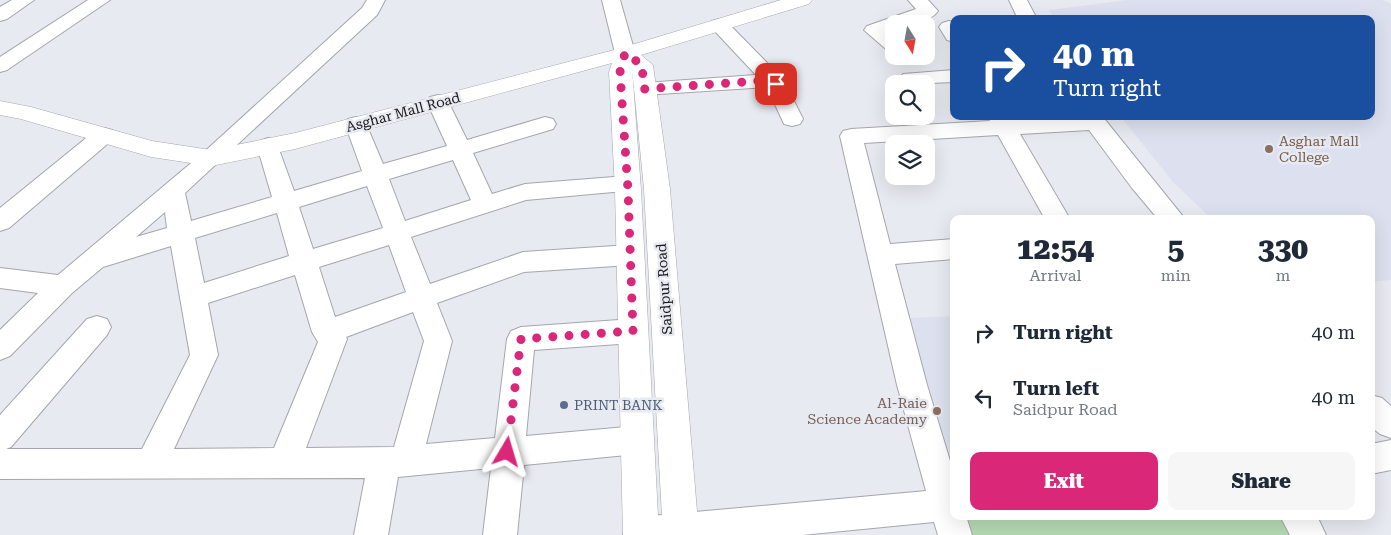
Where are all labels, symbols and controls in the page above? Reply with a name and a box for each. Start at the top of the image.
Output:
north arrow [885,15,935,65]
map controls [885,15,935,185]
text: 40 m [1053,34,1135,75]
icon: right [970,35,1035,100]
pin [755,63,797,105]
icon: arrive [762,70,790,98]
button: search [885,75,935,125]
text: Turn right [1053,76,1161,101]
street label: Asghar Mall Road [344,89,462,135]
place label: Asghar Mall College [1279,133,1360,165]
button: layers [885,135,935,185]
marker: Asghar Mall College [1263,143,1275,155]
text: 12:54 [1017,231,1094,266]
text: 5 [1167,231,1184,266]
text: 330 [1258,231,1308,266]
street label: Saidpur Road [653,243,675,335]
text: Arrival [1029,266,1081,285]
text: min [1161,266,1191,285]
text: m [1276,266,1290,285]
icon: right [970,319,998,347]
text: Turn right [1013,321,1113,344]
text: 40 m [1312,321,1355,344]
text: Turn left [1013,377,1099,400]
icon: left [970,384,998,412]
text: 40 m [1312,386,1355,409]
place label: Al-Raie Science Academy [807,395,928,427]
place label: PRINT BANK [574,397,662,413]
marker: PRINT BANK [558,399,570,411]
text: Saidpur Road [1013,400,1117,419]
marker: Al-Raie Science Academy [931,405,943,417]
position arrow [480,425,532,477]
button: Exit [970,452,1158,510]
button: Share [1168,452,1355,510]

